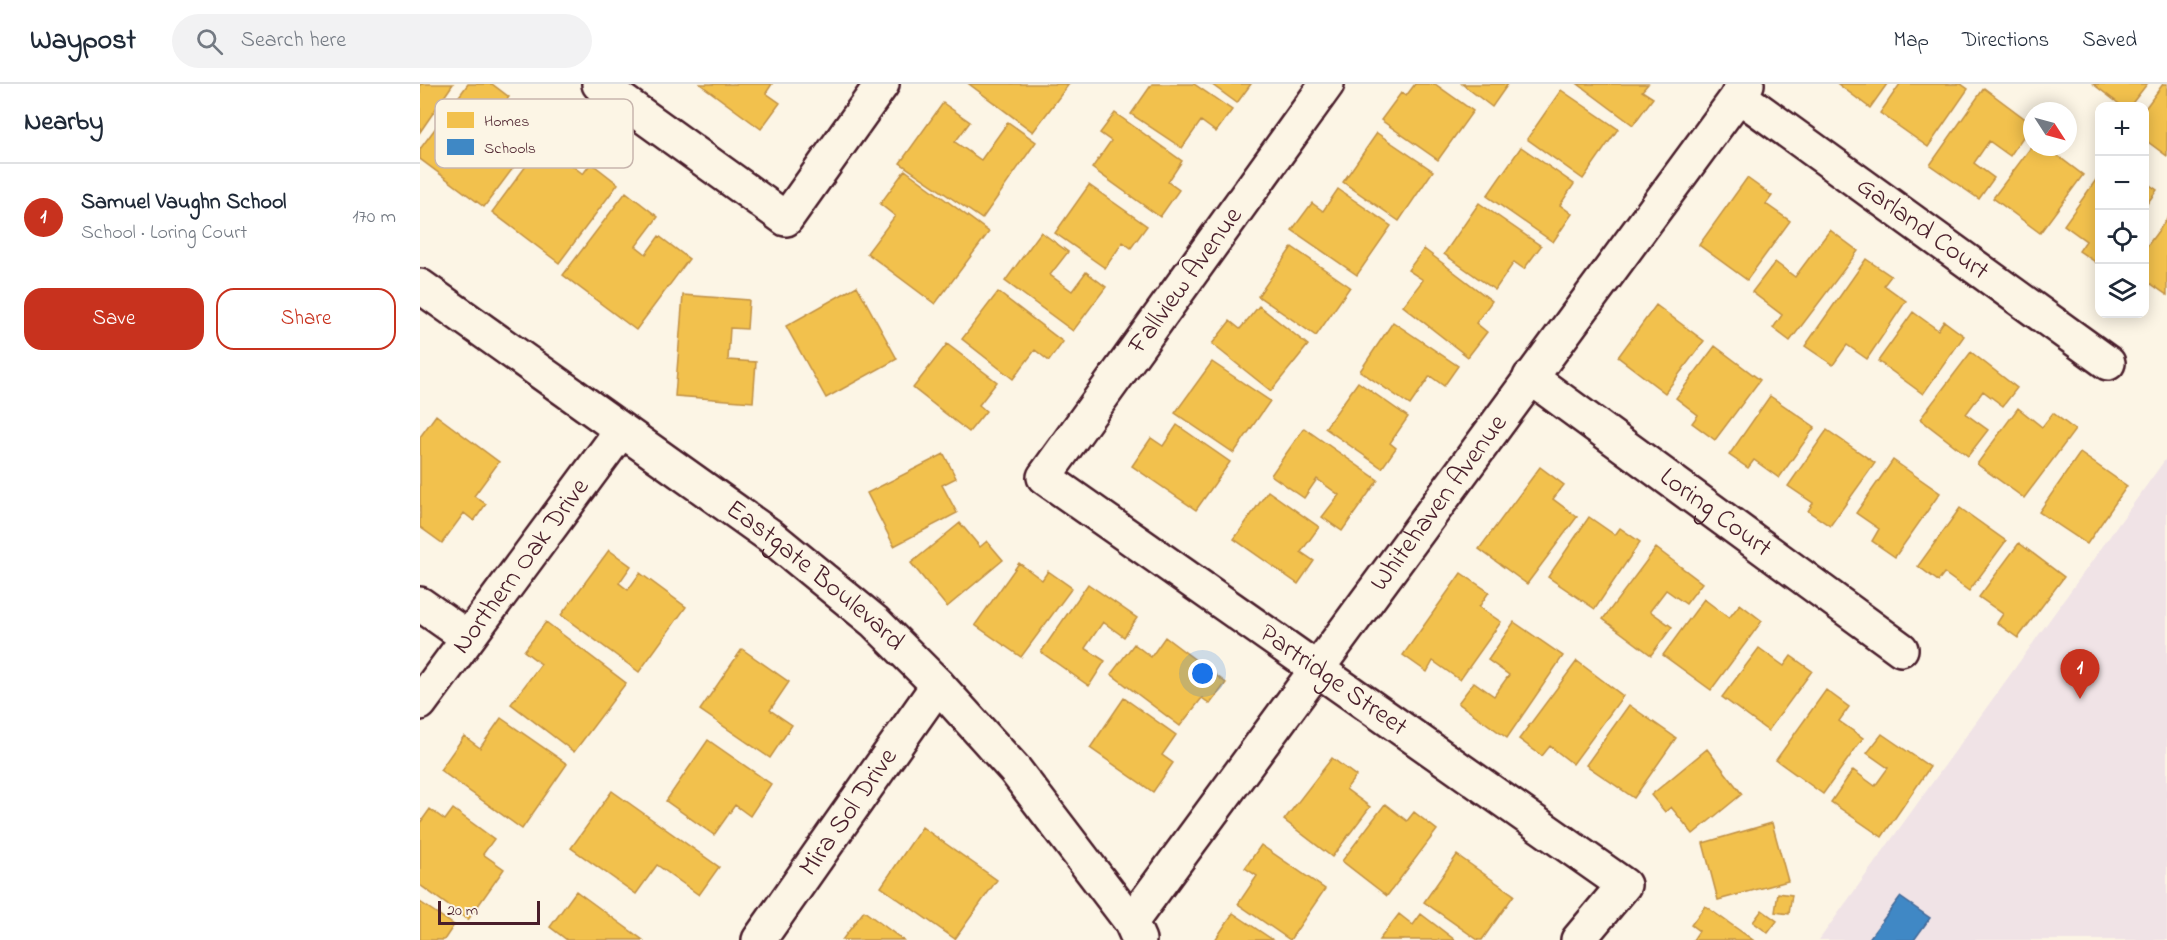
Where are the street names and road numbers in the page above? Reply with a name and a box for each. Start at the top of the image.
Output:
street label: Garland Court [1848,167,1997,290]
street label: Fallview Avenue [1119,199,1253,364]
street label: Whitehaven Avenue [1361,406,1518,600]
street label: Loring Court [1651,458,1780,568]
street label: Northern Oak Drive [443,469,600,662]
street label: Eastgate Boulevard [717,490,913,660]
street label: Partridge Street [1251,615,1416,746]
street label: Mira Sol Drive [790,739,908,885]

